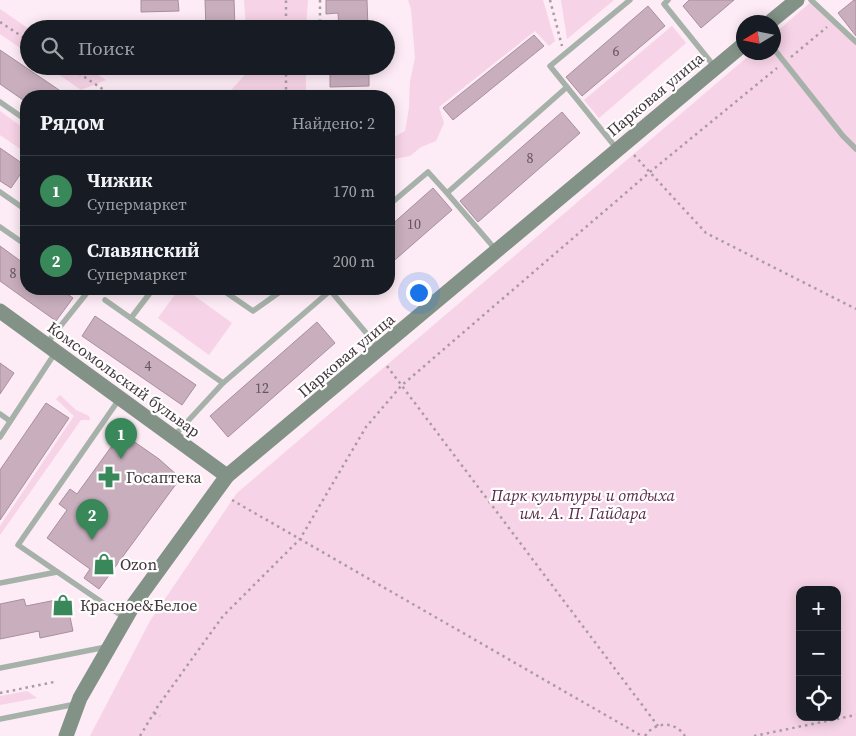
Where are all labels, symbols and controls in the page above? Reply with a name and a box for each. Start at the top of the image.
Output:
north arrow [736,15,781,60]
search box [20,20,395,75]
icon: search [38,34,66,62]
text: Поиск [78,35,135,61]
house number: 6 [613,41,620,61]
street label: Парковая улица [602,46,709,141]
text: Рядом [40,108,105,137]
text: Найдено: 2 [292,112,375,134]
house number: 8 [527,148,534,168]
text: Чижик [87,167,152,193]
text: 1 [52,180,60,202]
text: 170 m [333,180,375,202]
text: Супермаркет [87,193,187,215]
house number: 10 [407,214,421,234]
text: Славянский [87,237,200,263]
text: 2 [52,250,60,272]
text: 200 m [333,250,375,272]
house number: 8 [10,263,17,283]
text: Супермаркет [87,263,187,285]
your location [406,280,432,306]
street label: Парковая улица [293,307,400,402]
street label: Комсомольский бульвар [43,316,205,442]
house number: 4 [145,356,152,376]
house number: 12 [255,378,269,398]
pin: 1 [105,418,137,459]
pharmacy icon: Госаптека [96,464,122,490]
place label: Госаптека [126,466,203,488]
park label: Парк культуры и отдыха им. А. П. Гайдара [490,484,676,524]
pin: 2 [76,499,108,540]
shop icon: Ozon [91,551,117,577]
place label: Ozon [120,553,157,575]
map controls [796,586,841,721]
button: + [796,586,841,631]
shop icon: Красное&Белое [50,592,76,618]
place label: Красное&Белое [80,594,197,616]
button: − [796,631,841,676]
button: locate [796,676,841,721]

